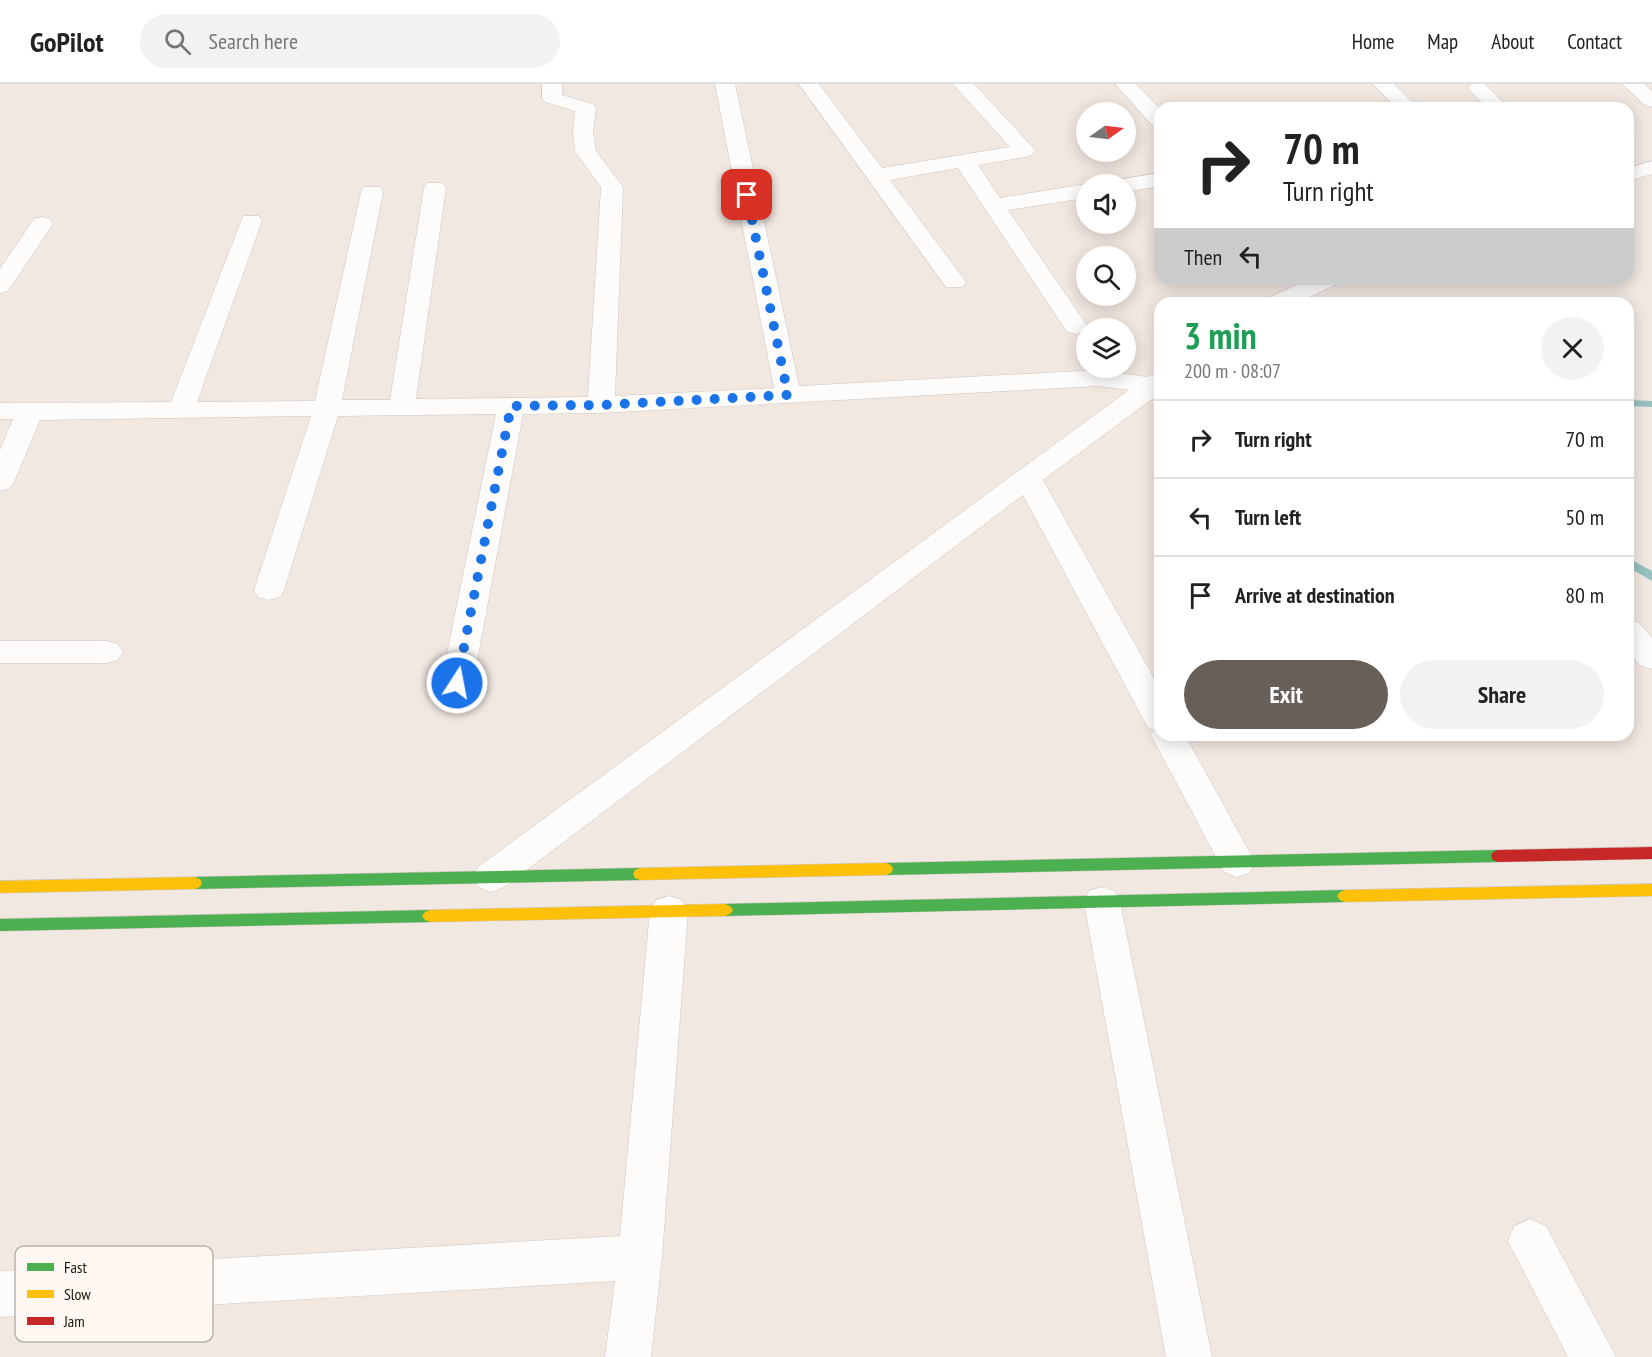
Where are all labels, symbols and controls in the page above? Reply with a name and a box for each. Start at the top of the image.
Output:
search box [140,14,560,68]
text: GoPilot [30,23,104,60]
icon: search [161,25,194,58]
text: Search here [209,27,298,55]
text: Home [1352,28,1394,55]
text: Map [1427,28,1458,55]
text: About [1491,28,1534,55]
text: Contact [1567,28,1622,55]
north arrow [1076,102,1136,162]
map controls [1076,102,1136,378]
text: 70 m [1283,121,1360,176]
icon: right [1184,126,1262,204]
pin [721,169,772,220]
button: sound [1076,174,1136,234]
text: Turn right [1283,174,1374,208]
icon: arrive [730,178,763,211]
icon: left [1234,240,1267,273]
text: Then [1184,243,1222,271]
button: search [1076,246,1136,306]
text: 3 min [1184,312,1257,359]
button: close [1541,317,1604,380]
button: layers [1076,318,1136,378]
text: 200 m · 08:07 [1184,358,1281,384]
icon: right [1184,423,1217,456]
text: Turn right [1235,425,1312,453]
text: 70 m [1565,425,1604,453]
icon: left [1184,501,1217,534]
text: Turn left [1235,503,1301,531]
text: 50 m [1565,503,1604,531]
icon: arrive [1184,579,1217,612]
text: Arrive at destination [1235,581,1395,609]
text: 80 m [1565,581,1604,609]
position arrow [425,651,489,715]
button: Exit [1184,660,1388,729]
button: Share [1400,660,1604,729]
legend [15,1246,213,1342]
text: Fast [64,1257,87,1277]
text: Slow [64,1284,91,1304]
text: Jam [63,1311,85,1331]

